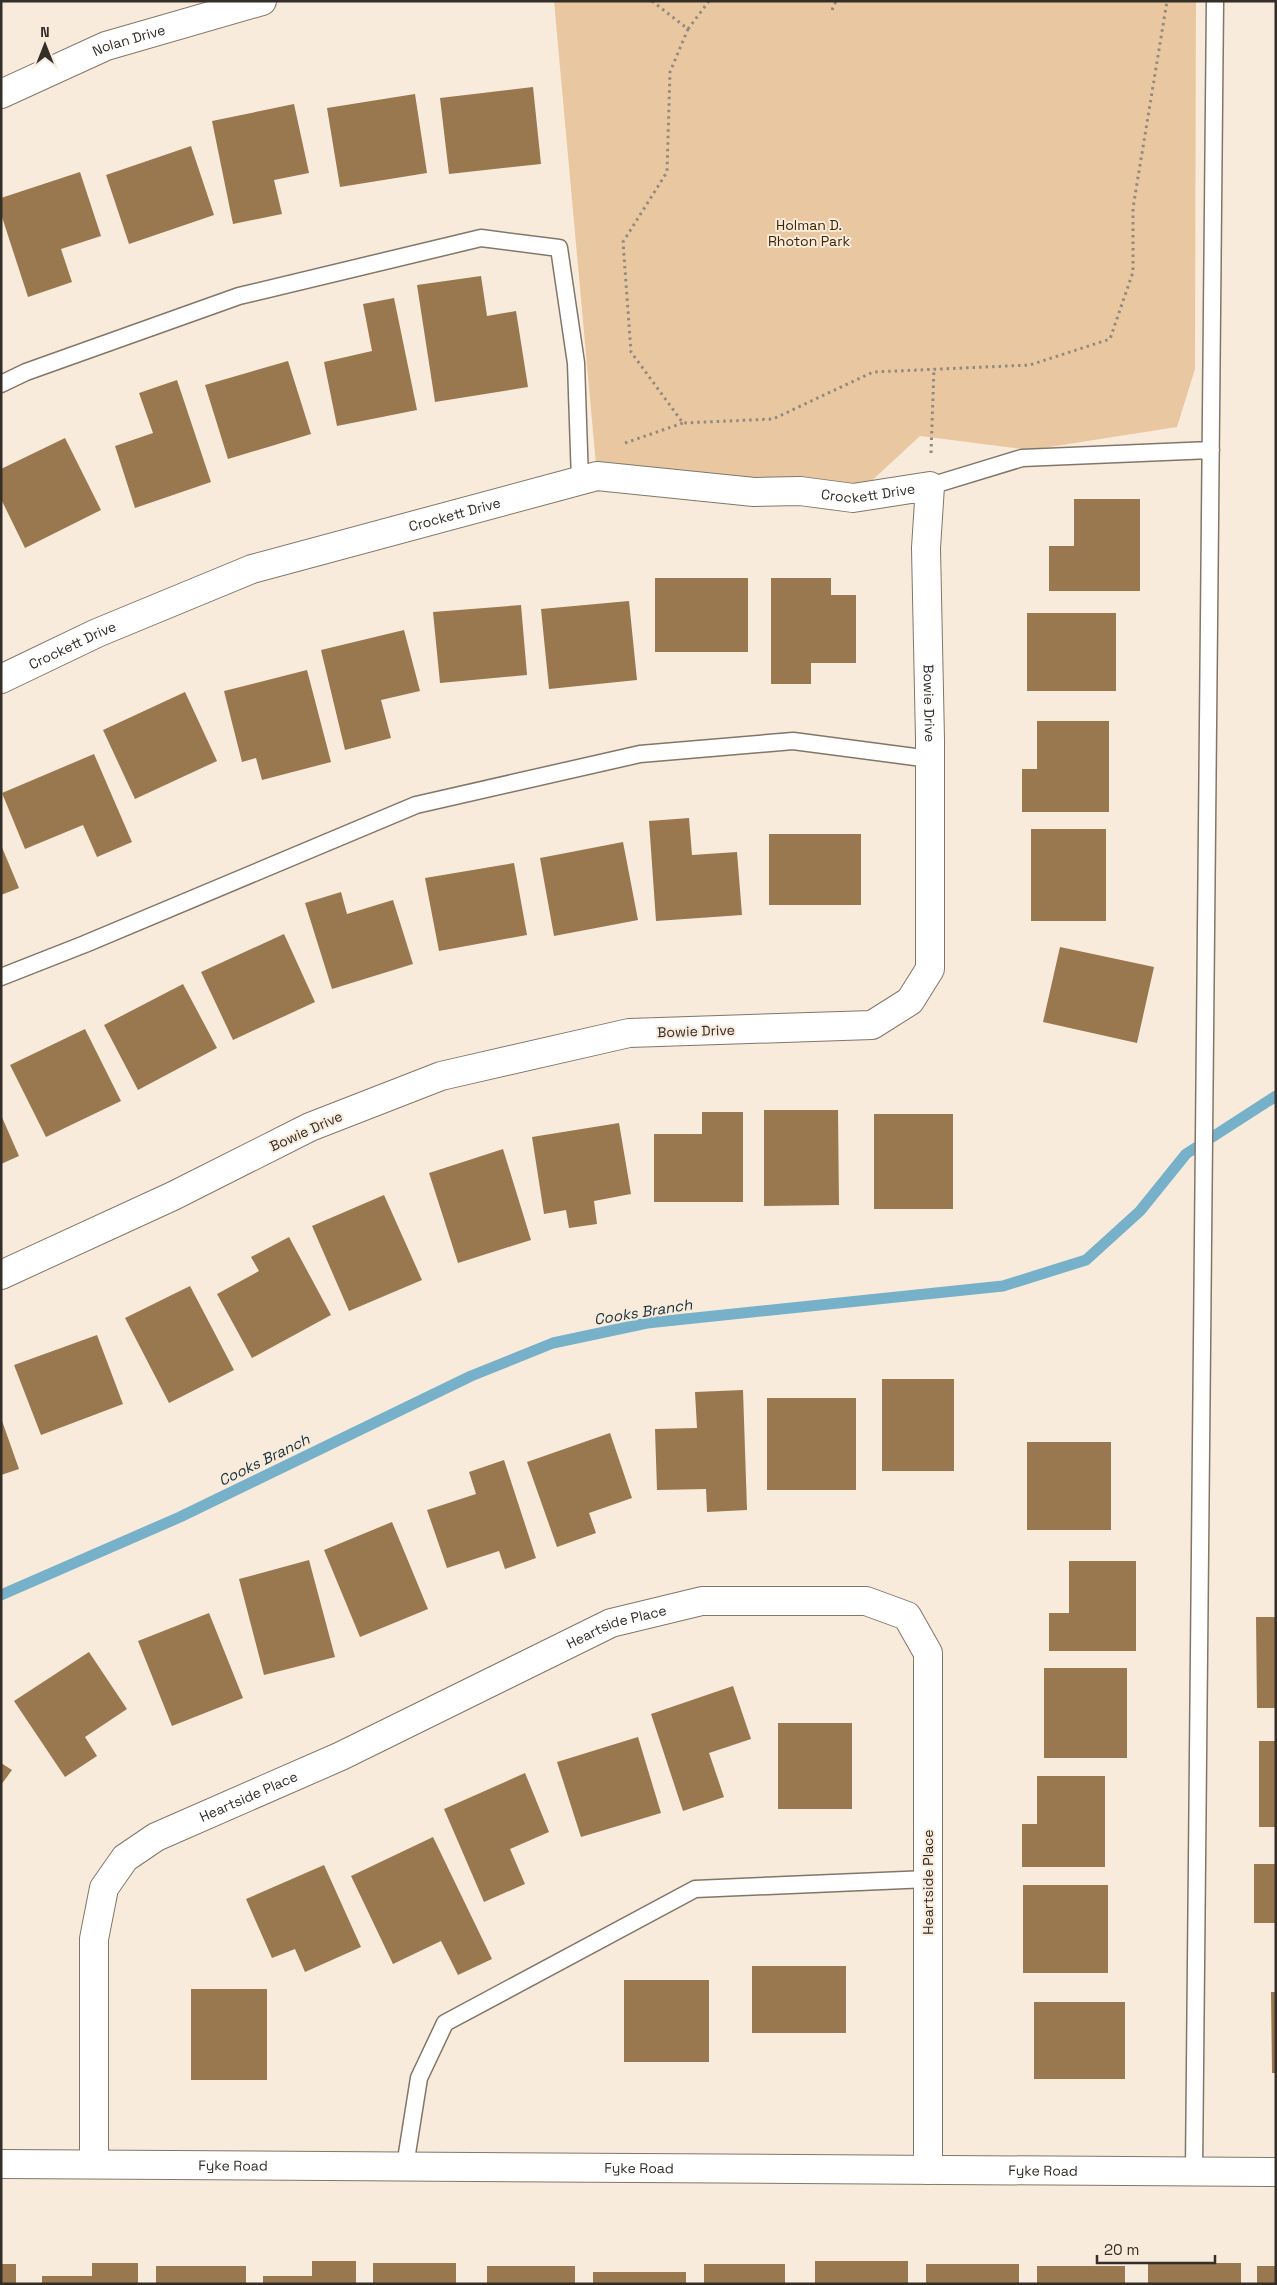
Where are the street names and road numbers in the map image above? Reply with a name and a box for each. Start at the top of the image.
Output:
street label: Nolan Drive [89,20,167,60]
street label: Crockett Drive [820,479,916,507]
street label: Crockett Drive [407,493,503,535]
street label: Crockett Drive [26,617,119,673]
street label: Bowie Drive [919,664,939,742]
street label: Bowie Drive [657,1021,735,1041]
street label: Bowie Drive [267,1107,345,1155]
street label: Heartside Place [563,1601,668,1653]
street label: Heartside Place [197,1767,300,1826]
street label: Heartside Place [919,1829,937,1935]
street label: Fyke Road [198,2156,268,2175]
street label: Fyke Road [604,2159,674,2177]
street label: Fyke Road [1008,2161,1078,2180]

